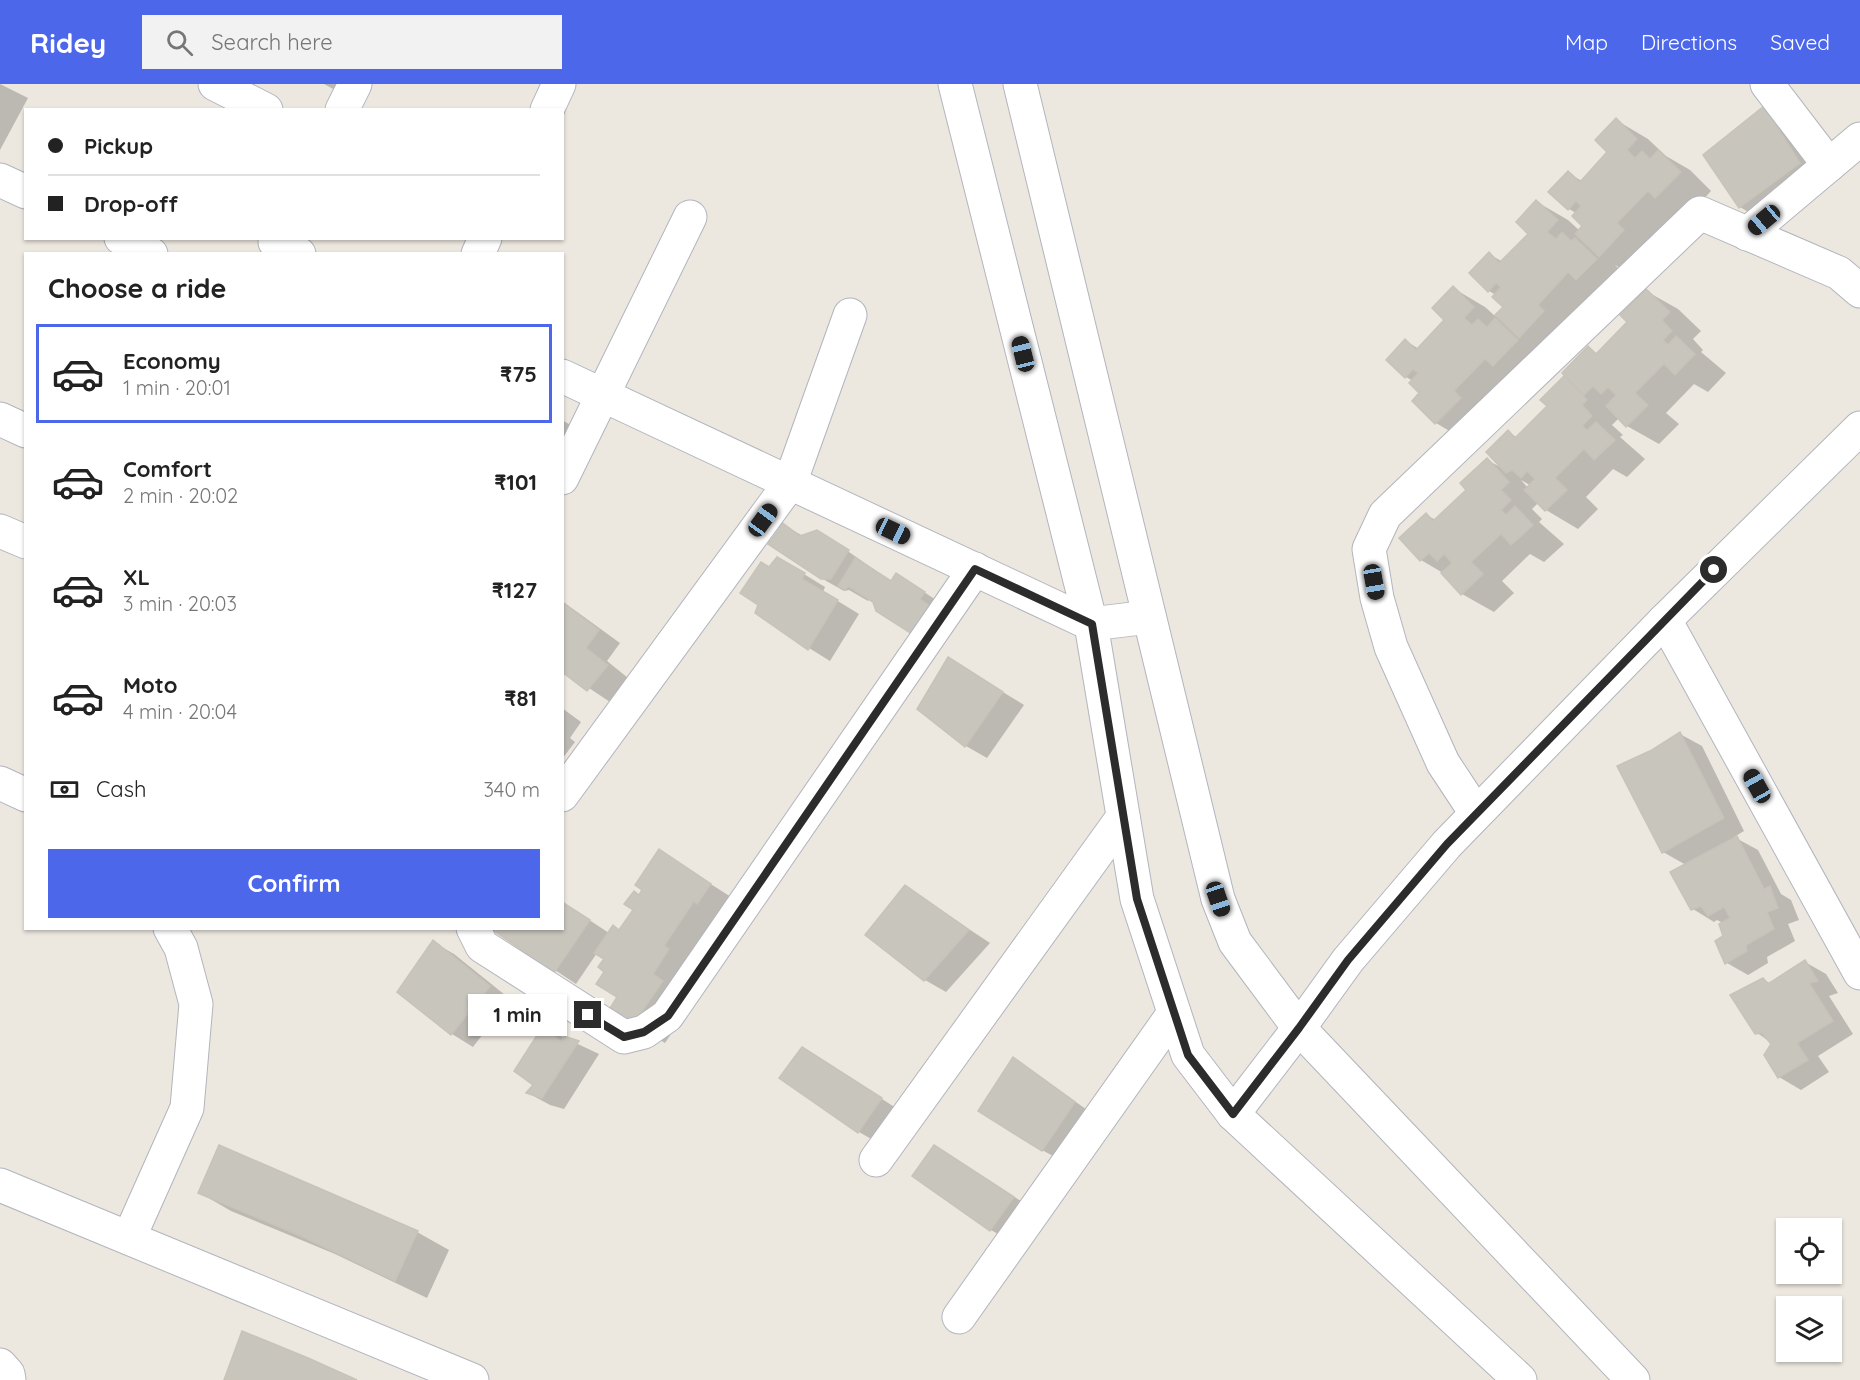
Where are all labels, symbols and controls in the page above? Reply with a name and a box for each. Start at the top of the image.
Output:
search box [142,15,562,69]
text: Ridey [30,25,106,60]
icon: search [163,26,196,59]
text: Search here [211,28,333,56]
text: Map [1565,29,1608,55]
text: Directions [1641,29,1737,55]
text: Saved [1770,29,1830,55]
text: Pickup [84,132,153,160]
text: Drop-off [84,190,178,218]
car [1744,202,1784,238]
text: Choose a ride [48,271,226,305]
car [1010,334,1036,374]
icon: car [51,347,105,401]
text: Economy [123,347,221,375]
text: ₹75 [500,360,537,388]
text: 1 min · 20:01 [123,375,231,400]
icon: car [51,455,105,509]
text: Comfort [123,455,212,483]
text: ₹101 [494,468,537,496]
text: 2 min · 20:02 [123,483,238,508]
car [745,500,781,540]
car [873,515,913,547]
route start [1700,556,1727,583]
icon: car [51,563,105,617]
text: XL [123,563,150,591]
car [1362,563,1386,601]
text: ₹127 [492,576,537,604]
text: 3 min · 20:03 [123,591,237,616]
icon: car [51,671,105,725]
text: Moto [123,671,177,699]
text: ₹81 [504,684,537,712]
text: 4 min · 20:04 [123,699,237,724]
car [1740,766,1774,806]
icon: cash [48,773,81,806]
text: Cash [96,775,147,803]
text: 340 m [483,777,540,802]
button: Confirm [48,849,540,918]
car [1204,879,1232,919]
callout: 1 min [468,994,567,1036]
route end [574,1001,601,1028]
text: 1 min [493,1002,542,1027]
map controls [1776,1218,1842,1362]
button: locate [1776,1218,1842,1284]
button: layers [1776,1296,1842,1362]

